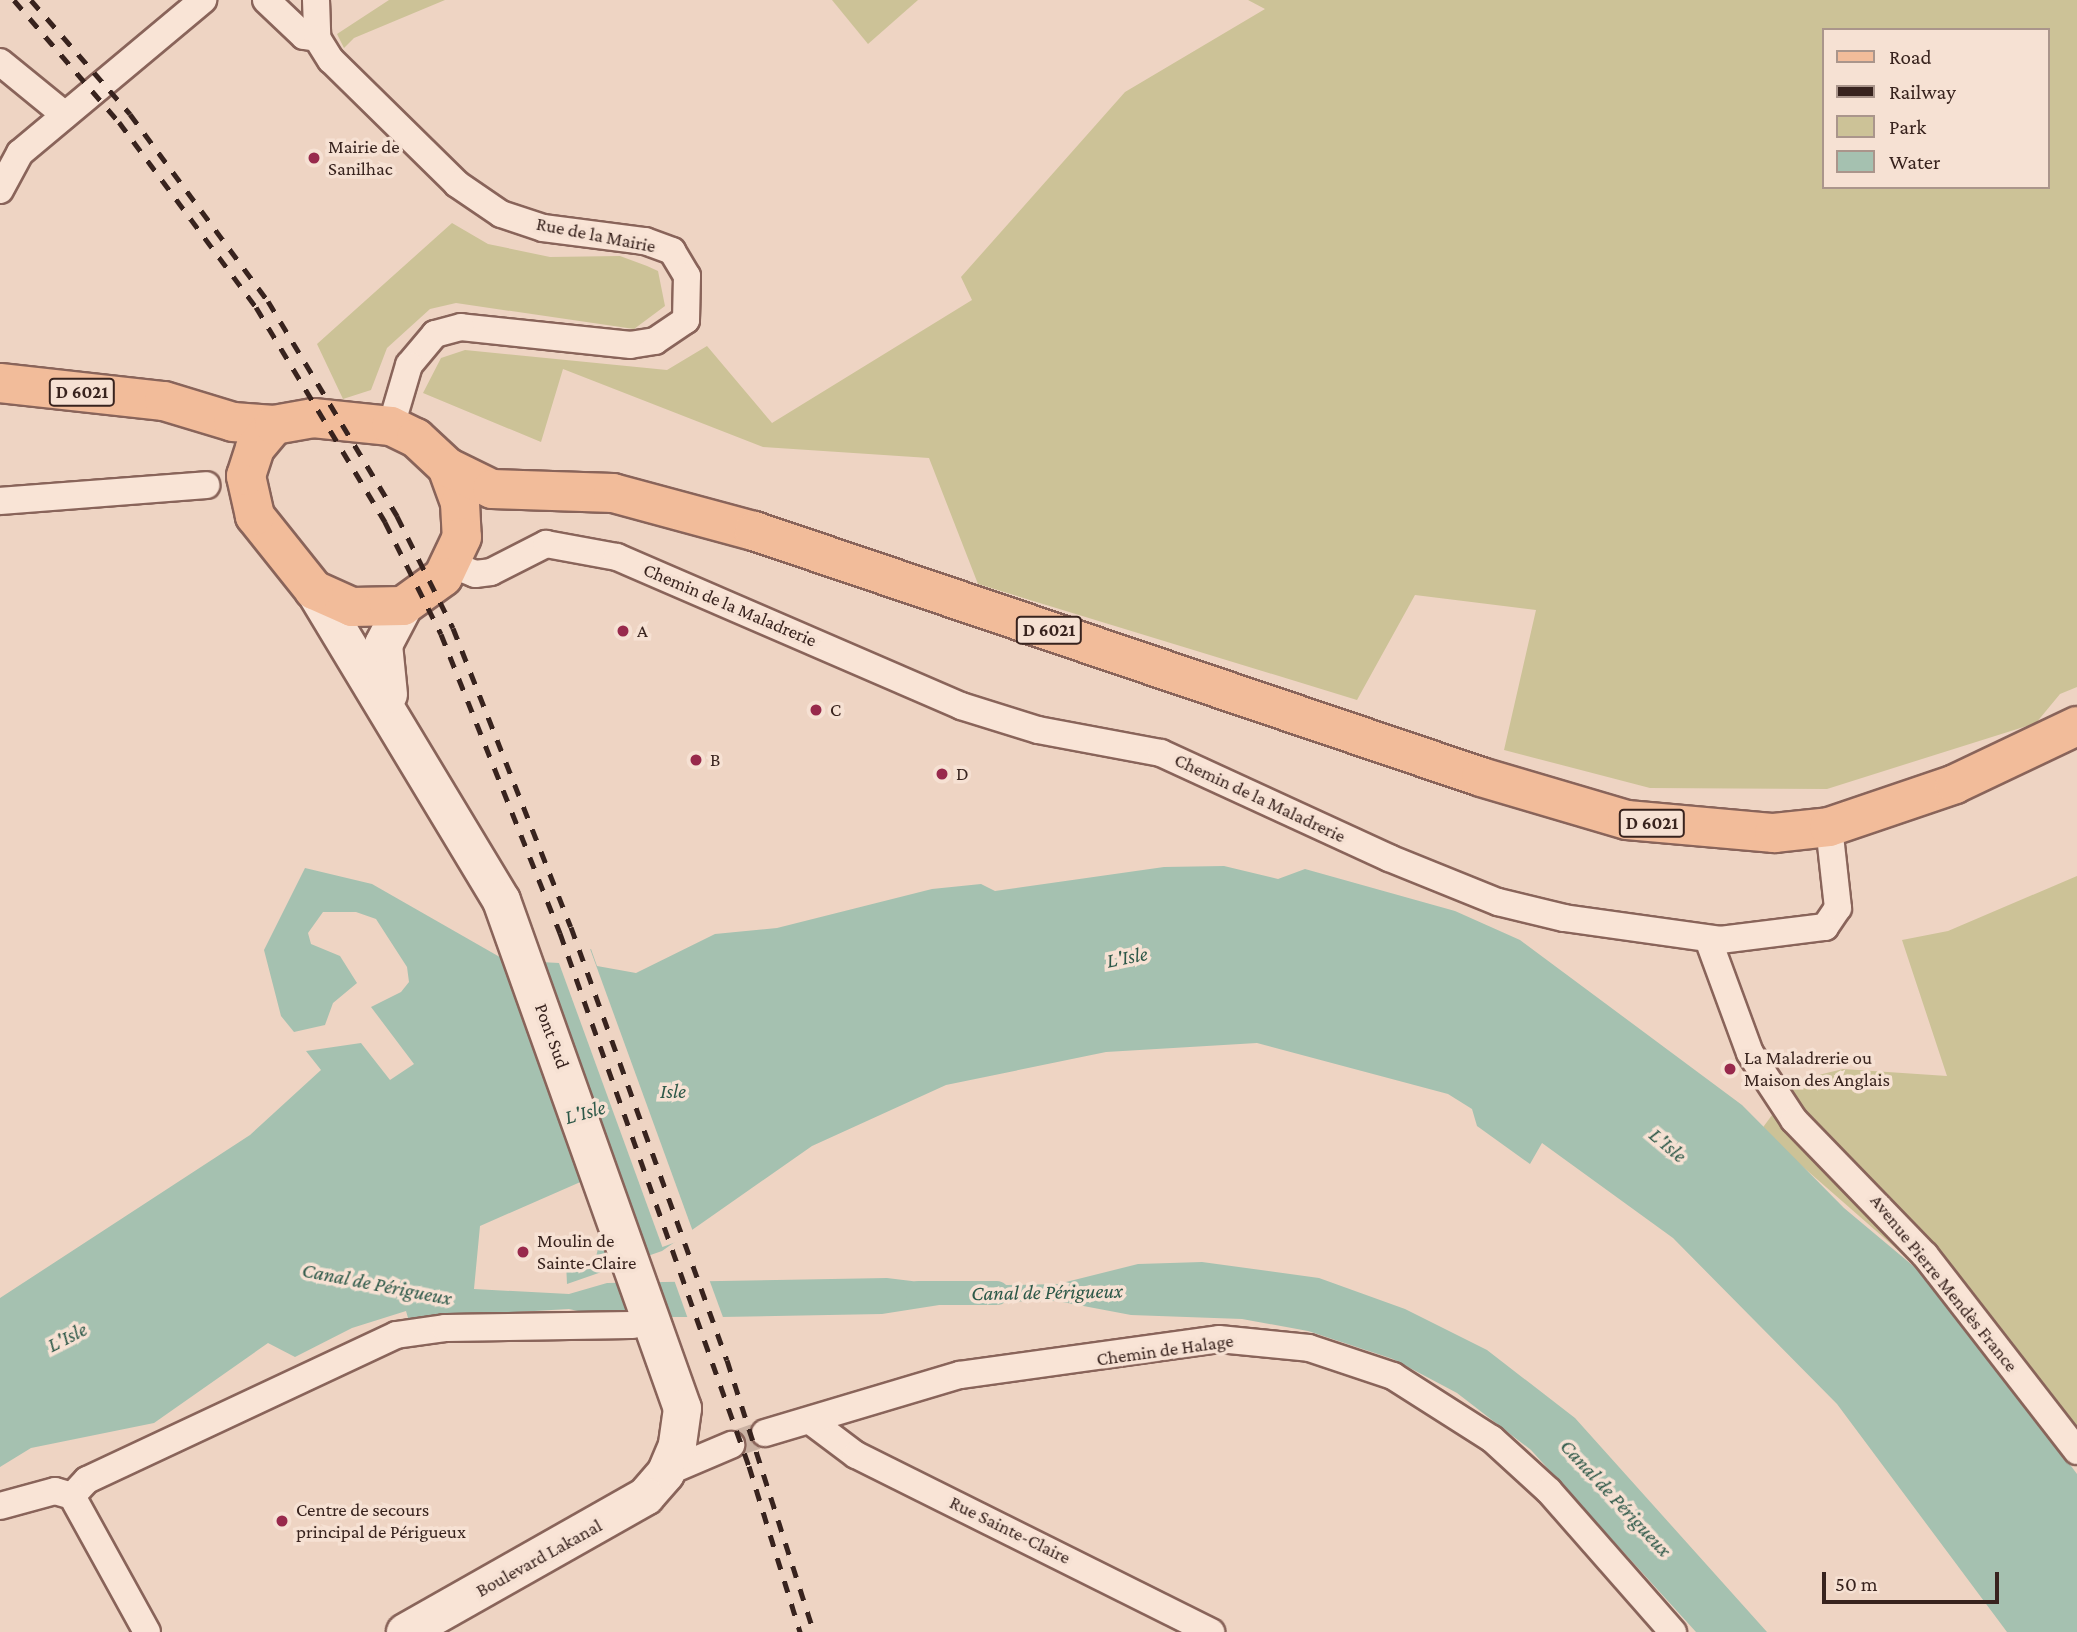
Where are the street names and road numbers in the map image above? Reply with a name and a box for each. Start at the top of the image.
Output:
street label: Rue de la Mairie [534,212,658,258]
road number: D 6021 [49,378,115,406]
street label: Chemin de la Maladrerie [640,558,820,652]
road number: D 6021 [1016,616,1082,644]
street label: Chemin de la Maladrerie [1171,748,1349,848]
road number: D 6021 [1619,808,1685,838]
street label: Pont Sud [530,1000,574,1072]
street label: Avenue Pierre Mendès France [1865,1190,2023,1376]
street label: Chemin de Halage [1095,1329,1235,1371]
street label: Rue Sainte-Claire [946,1491,1074,1569]
street label: Boulevard Lakanal [472,1514,606,1602]

